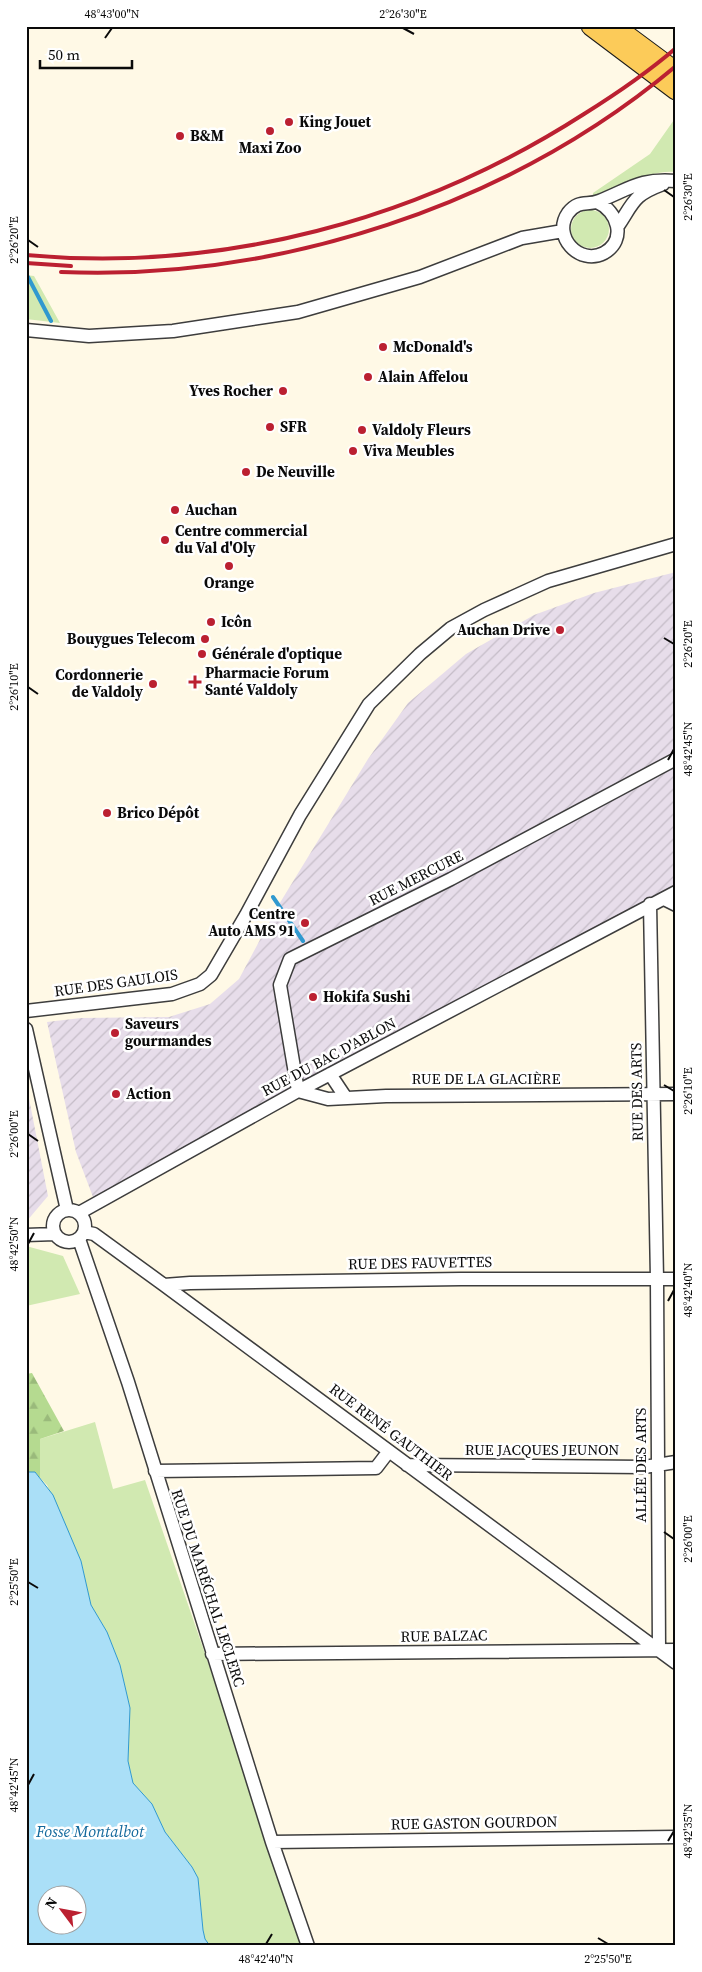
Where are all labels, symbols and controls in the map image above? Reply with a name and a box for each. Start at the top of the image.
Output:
text: 48°43'00"N [84,6,140,22]
text: 2°26'30"E [379,6,427,22]
scale bar [40,38,132,70]
text: 50 m [48,44,80,65]
place label: King Jouet [299,111,372,132]
marker: King Jouet [283,116,295,128]
place label: B&M [190,125,224,146]
marker: Maxi Zoo [264,125,276,137]
marker: B&M [174,130,186,142]
place label: Maxi Zoo [239,137,302,158]
text: 2°26'30"E [680,173,696,221]
text: 2°26'20"E [6,216,22,264]
place label: McDonald's [393,336,473,357]
marker: McDonald's [377,341,389,353]
place label: Alain Affelou [378,366,468,387]
marker: Alain Affelou [362,371,374,383]
place label: Yves Rocher [189,380,273,401]
marker: Yves Rocher [277,385,289,397]
place label: SFR [280,416,308,437]
place label: Valdoly Fleurs [372,419,471,440]
marker: SFR [264,421,276,433]
marker: Valdoly Fleurs [356,424,368,436]
place label: Viva Meubles [363,440,454,461]
marker: Viva Meubles [347,445,359,457]
place label: De Neuville [256,461,335,482]
marker: De Neuville [240,466,252,478]
place label: Auchan [185,499,237,520]
marker: Auchan [169,504,181,516]
place label: Centre commercial du Val d'Oly [175,520,308,558]
marker: Centre commercial du Val d'Oly [159,534,171,546]
marker: Orange [223,560,235,572]
place label: Orange [204,572,254,593]
place label: Icôn [221,611,252,632]
marker: Icôn [205,616,217,628]
place label: Auchan Drive [457,619,550,640]
text: 2°26'20"E [680,620,696,668]
marker: Auchan Drive [554,624,566,636]
place label: Bouygues Telecom [67,628,195,649]
marker: Bouygues Telecom [199,633,211,645]
place label: Générale d'optique [212,643,342,664]
marker: Générale d'optique [196,648,208,660]
place label: Pharmacie Forum Santé Valdoly [205,662,329,700]
text: 2°26'10"E [6,663,22,711]
place label: Cordonnerie de Valdoly [55,664,143,702]
marker: Pharmacie Forum Santé Valdoly [189,676,201,688]
marker: Cordonnerie de Valdoly [147,678,159,690]
text: 48°42'45"N [680,721,696,777]
place label: Brico Dépôt [117,802,200,823]
marker: Brico Dépôt [101,807,113,819]
street label: RUE MERCURE [365,845,467,910]
place label: Centre Auto AMS 91 [208,903,295,941]
marker: Centre Auto AMS 91 [299,917,311,929]
street label: RUE DES GAULOIS [53,963,179,1002]
place label: Hokifa Sushi [323,986,411,1007]
marker: Hokifa Sushi [307,991,319,1003]
street label: RUE DU BAC D'ABLON [258,1012,400,1101]
place label: Saveurs gourmandes [125,1013,212,1051]
marker: Saveurs gourmandes [109,1027,121,1039]
street label: RUE DES ARTS [625,1042,648,1142]
text: 2°26'10"E [680,1067,696,1115]
street label: RUE DE LA GLACIÈRE [412,1068,560,1089]
place label: Action [126,1083,171,1104]
marker: Action [110,1088,122,1100]
text: 2°26'00"E [6,1110,22,1158]
text: 48°42'50"N [6,1216,22,1272]
street label: RUE DES FAUVETTES [348,1251,493,1274]
text: 48°42'40"N [680,1262,696,1318]
street label: RUE RENÉ GAUTHIER [325,1378,458,1485]
street label: ALLÉE DES ARTS [630,1407,651,1522]
street label: RUE JACQUES JEUNON [465,1439,619,1460]
street label: RUE DU MARÉCHAL LECLERC [167,1486,250,1689]
text: 2°26'00"E [680,1515,696,1563]
text: 2°25'50"E [6,1558,22,1606]
street label: RUE BALZAC [400,1624,488,1647]
text: 48°42'45"N [6,1757,22,1813]
text: 48°42'35"N [680,1803,696,1859]
street label: RUE GASTON GOURDON [390,1811,558,1834]
water label: Fosse Montalbot [35,1820,145,1842]
north arrow [38,1884,88,1934]
text: N [40,1893,62,1913]
text: 48°42'40"N [238,1951,294,1967]
text: 2°25'50"E [584,1951,632,1967]

